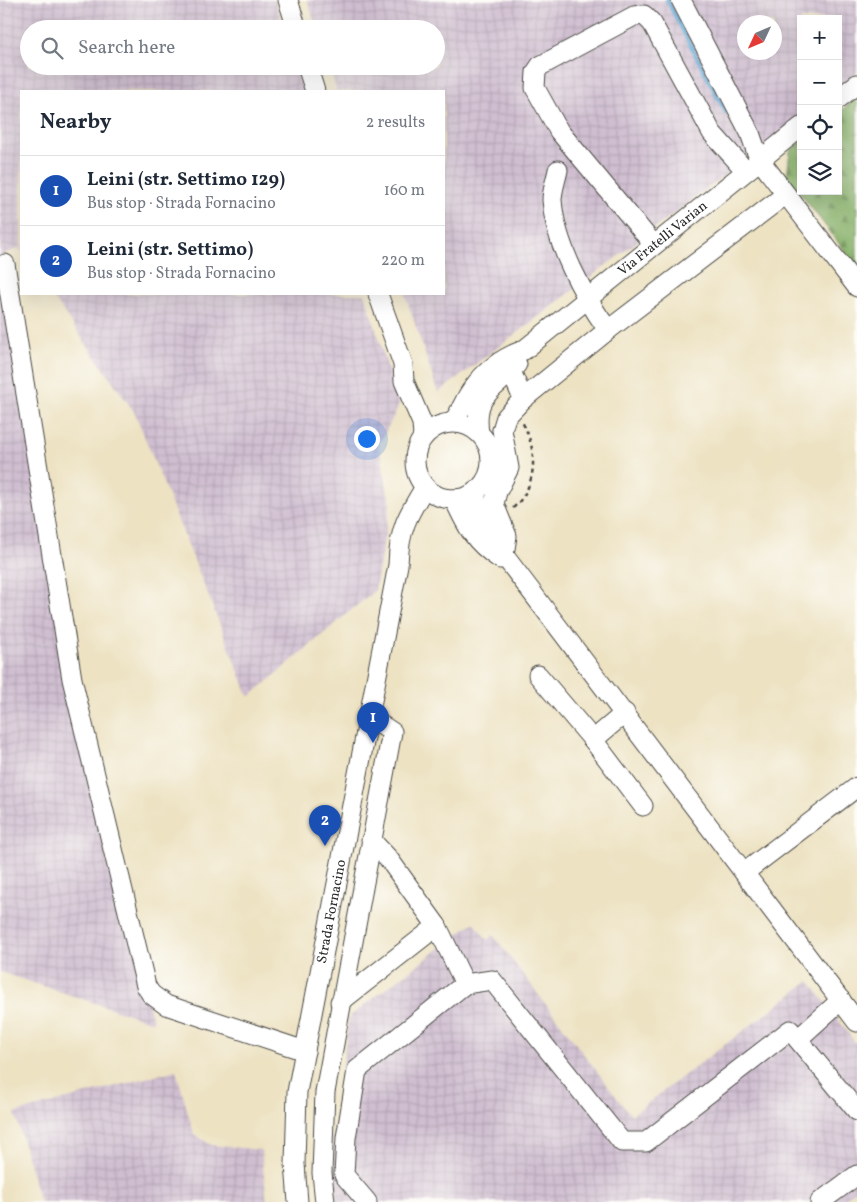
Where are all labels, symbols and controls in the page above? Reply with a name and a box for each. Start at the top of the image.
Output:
north arrow [737,15,782,60]
map controls [797,15,842,195]
button: + [797,15,842,60]
search box [20,20,445,75]
icon: search [38,34,66,62]
text: Search here [78,35,175,61]
button: − [797,60,842,105]
button: locate [797,105,842,150]
text: Nearby [40,108,111,137]
text: 2 results [366,112,425,134]
button: layers [797,150,842,195]
text: Leini (str. Settimo 129) [87,167,285,193]
text: 1 [53,180,59,202]
text: 160 m [384,180,425,202]
text: Bus stop · Strada Fornacino [87,193,276,215]
street label: Via Fratelli Varian [614,196,712,280]
text: Leini (str. Settimo) [87,237,253,263]
text: 2 [52,250,60,272]
text: 220 m [381,250,425,272]
text: Bus stop · Strada Fornacino [87,263,276,285]
your location [354,426,380,452]
pin: 1 [357,702,389,743]
pin: 2 [309,805,341,846]
street label: Strada Fornacino [312,858,351,965]

